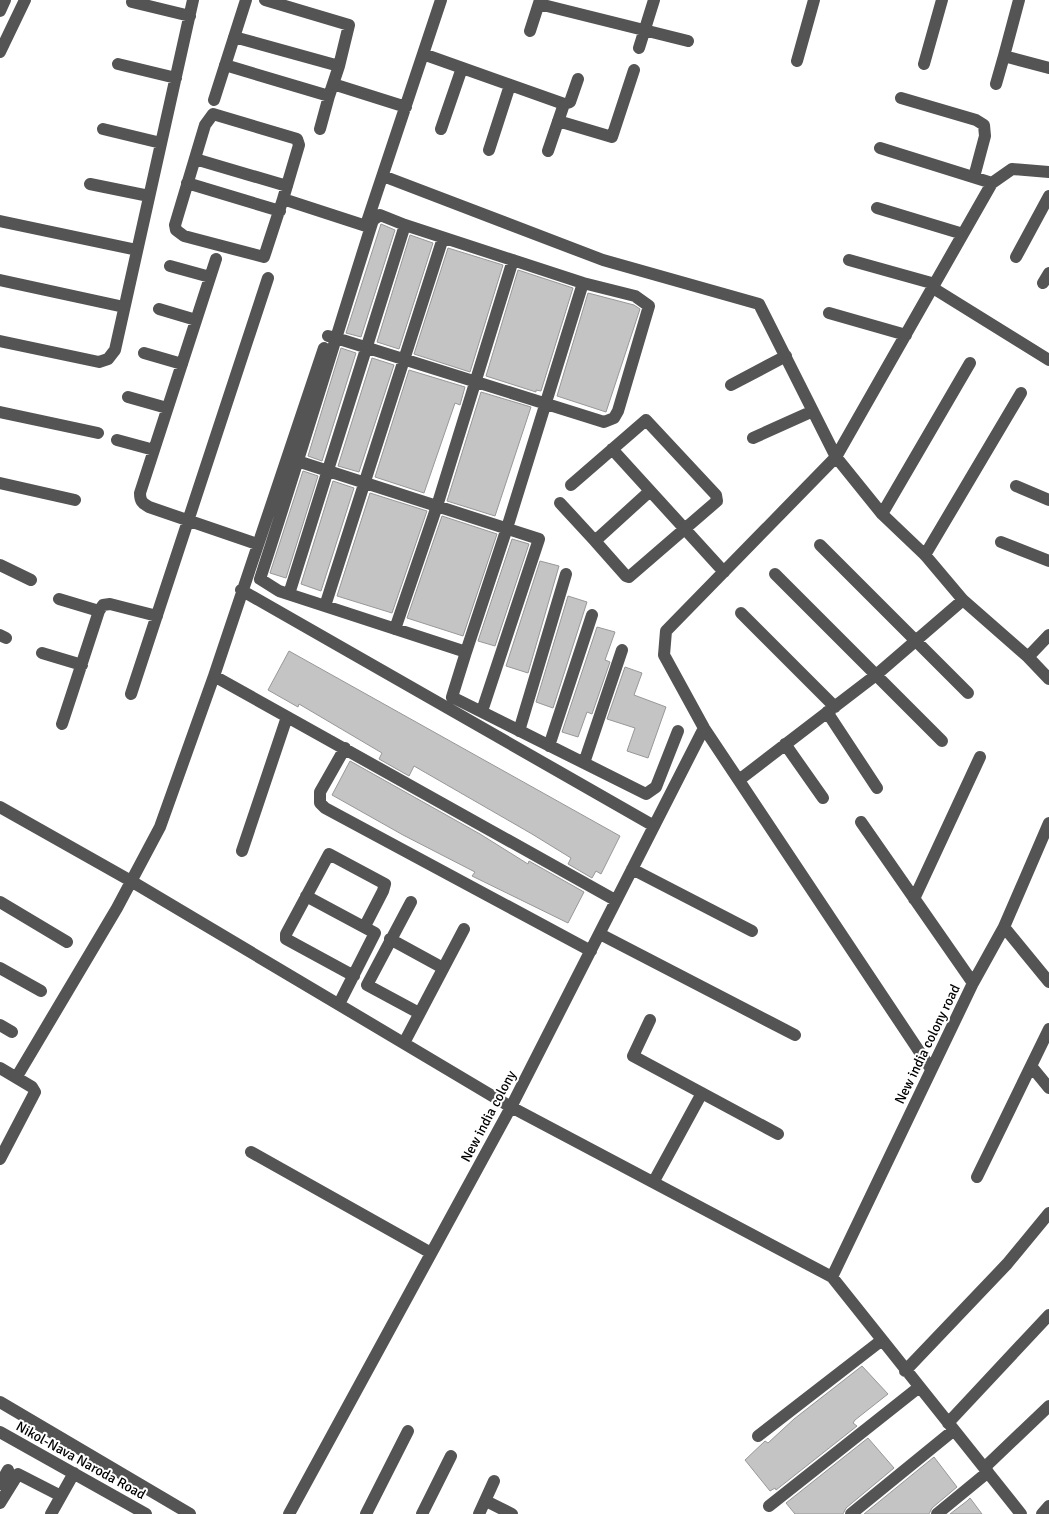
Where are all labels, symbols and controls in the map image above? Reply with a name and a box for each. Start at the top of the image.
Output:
street label: New india colony road [891,982,964,1107]
street label: New india colony [457,1067,520,1165]
street label: Nikol-Nava Naroda Road [13,1418,148,1503]

